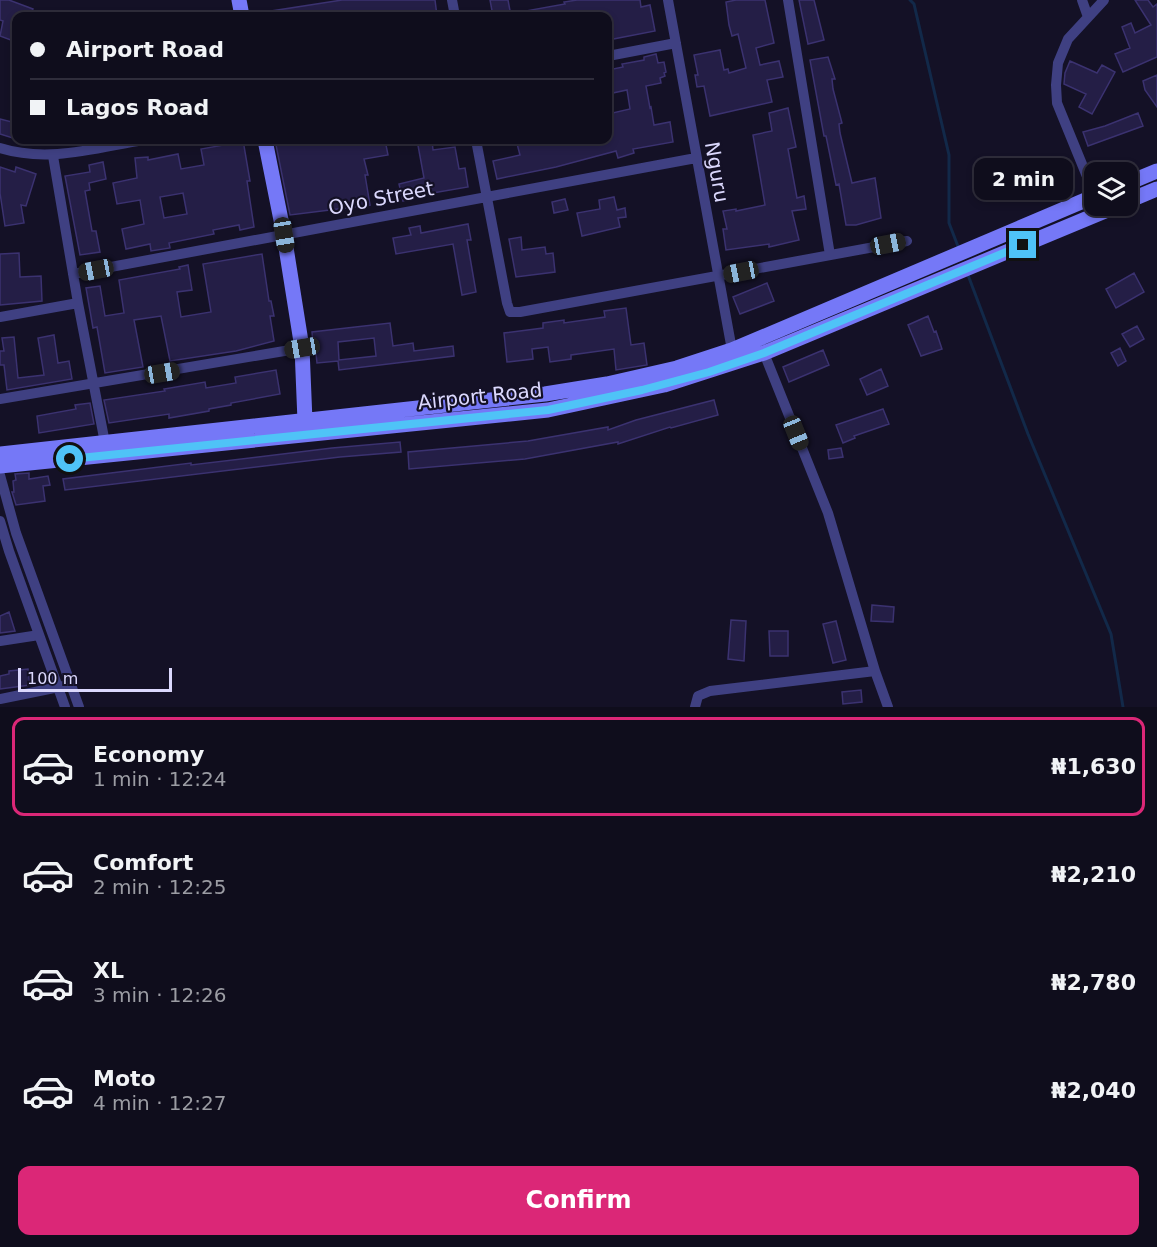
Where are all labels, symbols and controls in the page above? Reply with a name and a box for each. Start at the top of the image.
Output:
text: Airport Road [66,37,224,62]
text: Lagos Road [66,95,209,120]
street label: Nguru [700,140,734,204]
callout: 2 min [974,158,1072,200]
map controls [1084,162,1138,216]
button: layers [1084,162,1138,216]
text: 2 min [992,167,1055,191]
street label: Oyo Street [326,176,436,220]
car [272,216,296,254]
route end [1009,231,1036,258]
car [869,232,907,256]
car [77,258,115,282]
car [722,260,760,284]
car [283,336,321,360]
car [143,361,181,385]
street label: Airport Road [417,378,543,414]
car [781,413,811,453]
route start [56,445,83,472]
scale bar [18,665,172,692]
text: 100 m [27,669,78,688]
icon: car [21,740,75,794]
text: Economy [93,742,204,767]
text: ₦1,630 [1051,754,1136,779]
text: 1 min · 12:24 [93,767,227,791]
icon: car [21,848,75,902]
text: Comfort [93,850,193,875]
text: ₦2,210 [1051,862,1136,887]
text: 2 min · 12:25 [93,875,227,899]
icon: car [21,956,75,1010]
text: XL [93,958,124,983]
text: ₦2,780 [1051,970,1136,995]
text: 3 min · 12:26 [93,983,227,1007]
icon: car [21,1064,75,1118]
text: Moto [93,1066,156,1091]
text: ₦2,040 [1051,1078,1136,1103]
text: 4 min · 12:27 [93,1091,227,1115]
button: Confirm [18,1166,1139,1235]

